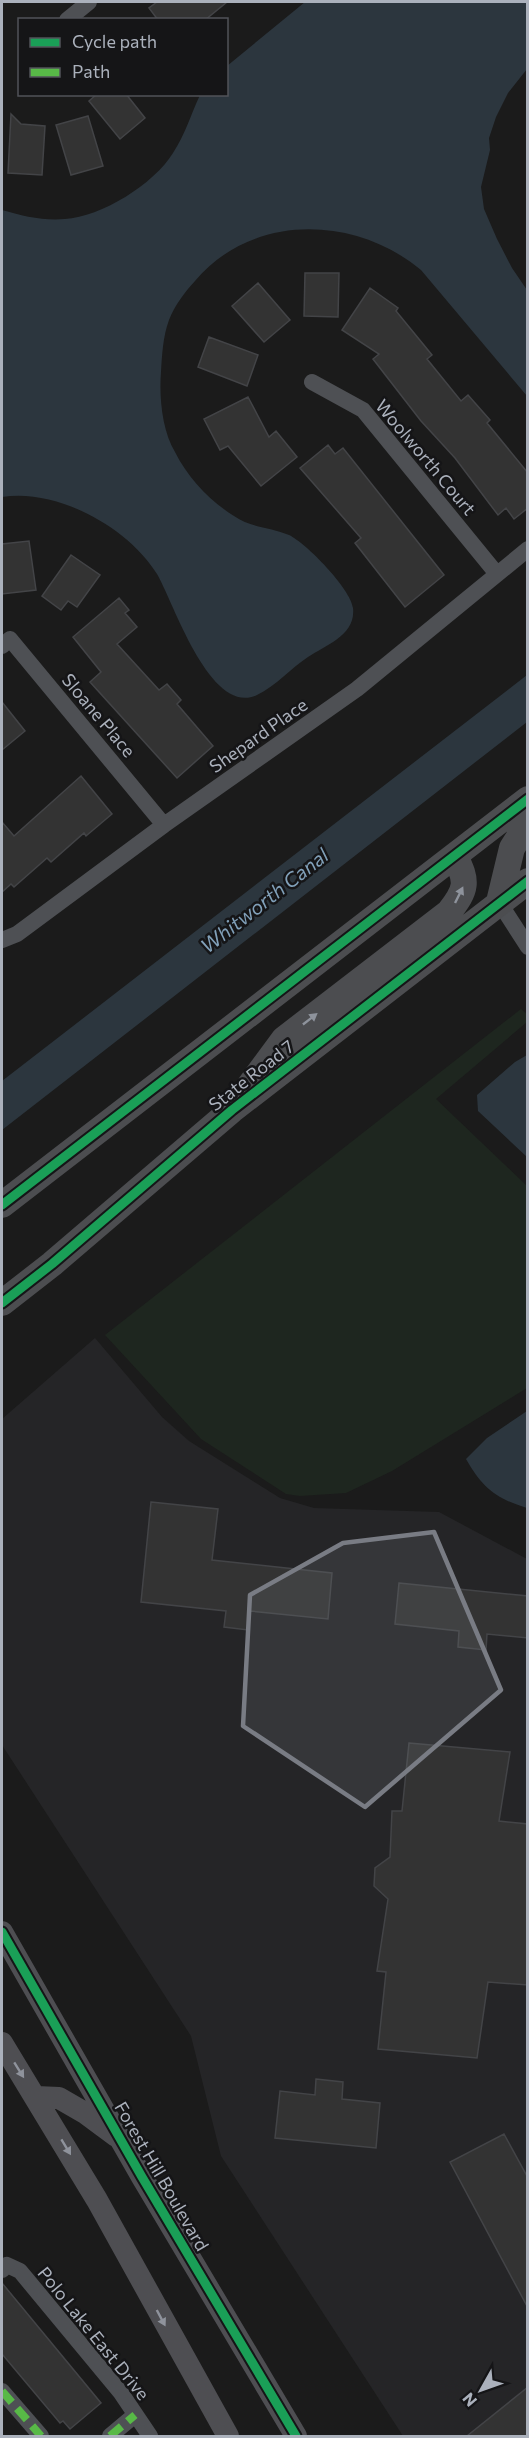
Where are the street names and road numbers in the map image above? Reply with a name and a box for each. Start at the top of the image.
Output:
street label: Woolworth Court [371,395,481,519]
street label: Sloane Place [58,669,140,761]
street label: Shepard Place [205,693,311,777]
street label: State Road 7 [204,1035,298,1115]
street label: Forest Hill Boulevard [110,2097,214,2255]
street label: Polo Lake East Drive [34,2262,154,2404]

